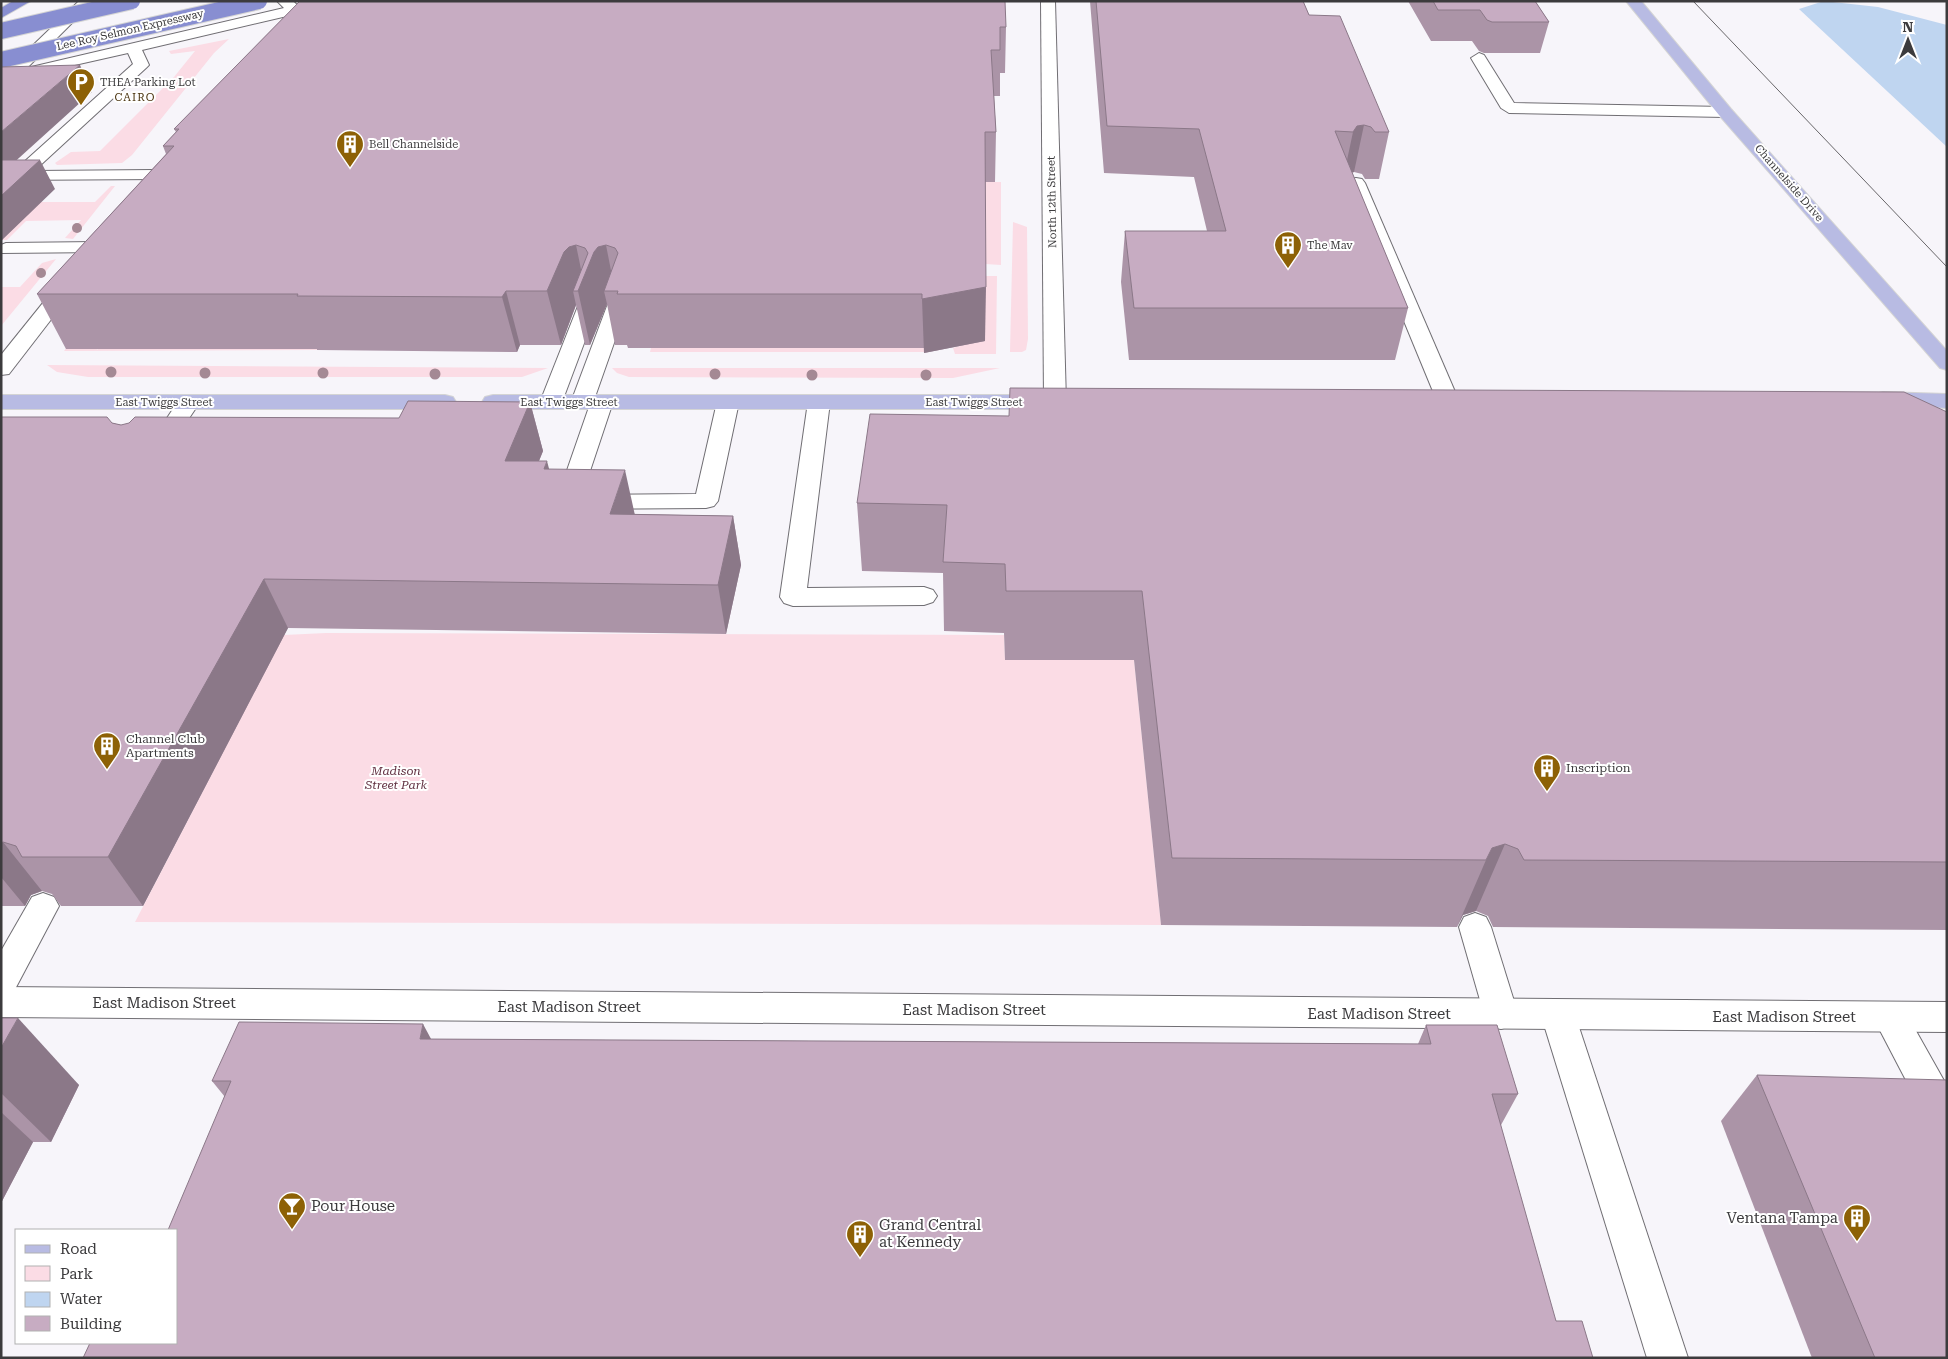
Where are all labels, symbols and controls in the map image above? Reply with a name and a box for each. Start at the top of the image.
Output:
street label: Lee Roy Selmon Expressway [55,7,205,53]
north arrow [1883,15,1933,65]
text: N [1903,19,1914,35]
parking icon: THEA Parking Lot [66,67,96,106]
place label: THEA Parking Lot [100,76,196,89]
district label: CAIRO [114,91,156,104]
building icon: Bell Channelside [335,129,365,168]
place label: Bell Channelside [369,138,458,151]
street label: Channelside Drive [1752,142,1826,224]
street label: North 12th Street [1045,156,1059,248]
building icon: The Mav [1273,230,1303,269]
place label: The Mav [1307,239,1353,252]
street label: East Twiggs Street [115,396,213,409]
street label: East Twiggs Street [520,396,618,409]
street label: East Twiggs Street [925,396,1023,409]
building icon: Channel Club Apartments [92,731,122,770]
place label: Channel Club Apartments [126,732,205,760]
building icon: Inscription [1532,753,1562,792]
place label: Inscription [1566,761,1631,775]
park label: Madison Street Park [364,764,428,792]
street label: East Madison Street [92,994,236,1012]
street label: East Madison Street [497,998,641,1016]
street label: East Madison Street [902,1001,1046,1019]
street label: East Madison Street [1307,1005,1451,1023]
street label: East Madison Street [1712,1008,1856,1026]
bar icon: Pour House [277,1191,307,1230]
place label: Pour House [311,1197,395,1215]
building icon: Ventana Tampa [1842,1203,1872,1242]
place label: Ventana Tampa [1727,1209,1838,1227]
place label: Grand Central at Kennedy [879,1216,981,1251]
building icon: Grand Central at Kennedy [845,1219,875,1258]
legend [15,1229,178,1344]
text: Road [60,1240,97,1258]
text: Park [60,1265,94,1283]
text: Water [60,1290,102,1308]
text: Building [60,1315,122,1333]

